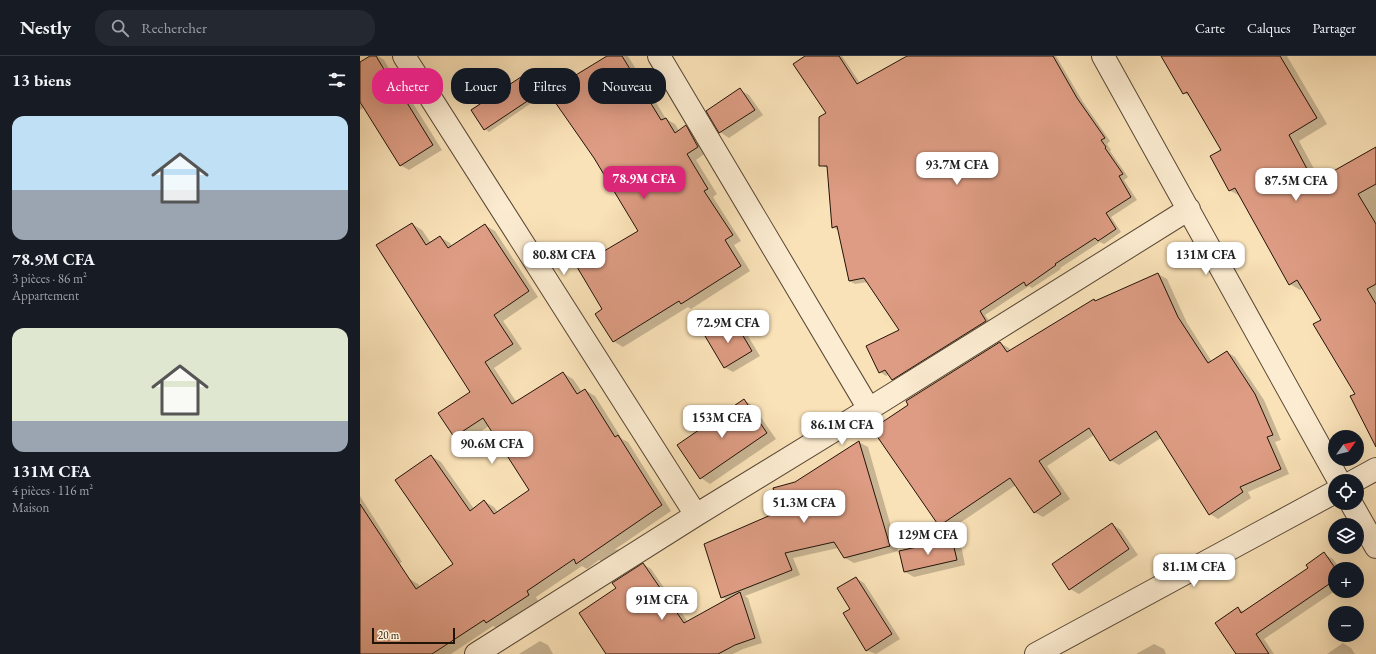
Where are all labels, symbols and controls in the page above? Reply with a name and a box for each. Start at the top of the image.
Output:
search box [95,10,375,46]
text: Nestly [20,15,71,40]
icon: search [109,17,131,39]
text: Rechercher [141,18,207,37]
text: Carte [1195,19,1225,37]
text: Calques [1247,19,1291,37]
text: Partager [1313,19,1356,37]
chip: Acheter [372,68,443,104]
chip: Louer [451,68,511,104]
chip: Filtres [519,68,580,104]
chip: Nouveau [588,68,666,104]
text: 13 biens [12,69,71,91]
icon: filters [326,69,348,91]
icon: home [144,142,216,214]
pin: 93.7M CFA [911,152,1003,186]
text: 93.7M CFA [925,156,989,173]
pin: 78.9M CFA [598,166,690,200]
pin: 87.5M CFA [1250,168,1342,202]
text: 78.9M CFA [612,170,676,187]
text: 87.5M CFA [1264,172,1328,189]
pin: 80.8M CFA [518,242,610,276]
pin: 131M CFA [1165,242,1247,276]
text: 80.8M CFA [532,246,596,263]
text: 131M CFA [1176,246,1236,263]
text: 78.9M CFA [12,248,95,270]
text: 3 pièces · 86 m² [12,270,87,287]
text: Appartement [12,287,79,304]
pin: 72.9M CFA [682,310,774,344]
text: 72.9M CFA [696,314,760,331]
icon: home [144,354,216,426]
pin: 153M CFA [681,405,763,439]
text: 153M CFA [692,409,752,426]
pin: 86.1M CFA [796,412,888,446]
text: 86.1M CFA [810,416,874,433]
north arrow [1328,430,1364,466]
map controls [1328,430,1364,642]
pin: 90.6M CFA [446,431,538,465]
text: 90.6M CFA [460,435,524,452]
text: 131M CFA [12,460,91,482]
button: locate [1328,474,1364,510]
text: 4 pièces · 116 m² [12,482,93,499]
pin: 51.3M CFA [758,490,850,524]
text: 51.3M CFA [772,494,836,511]
text: Maison [12,499,49,516]
button: layers [1328,518,1364,554]
pin: 129M CFA [887,522,969,556]
text: 129M CFA [898,526,958,543]
pin: 81.1M CFA [1148,554,1240,588]
text: 81.1M CFA [1162,558,1226,575]
button: + [1328,562,1364,598]
pin: 91M CFA [625,587,699,621]
text: 91M CFA [635,591,689,608]
button: − [1328,606,1364,642]
scale bar [372,626,455,645]
text: 20 m [378,628,399,642]

